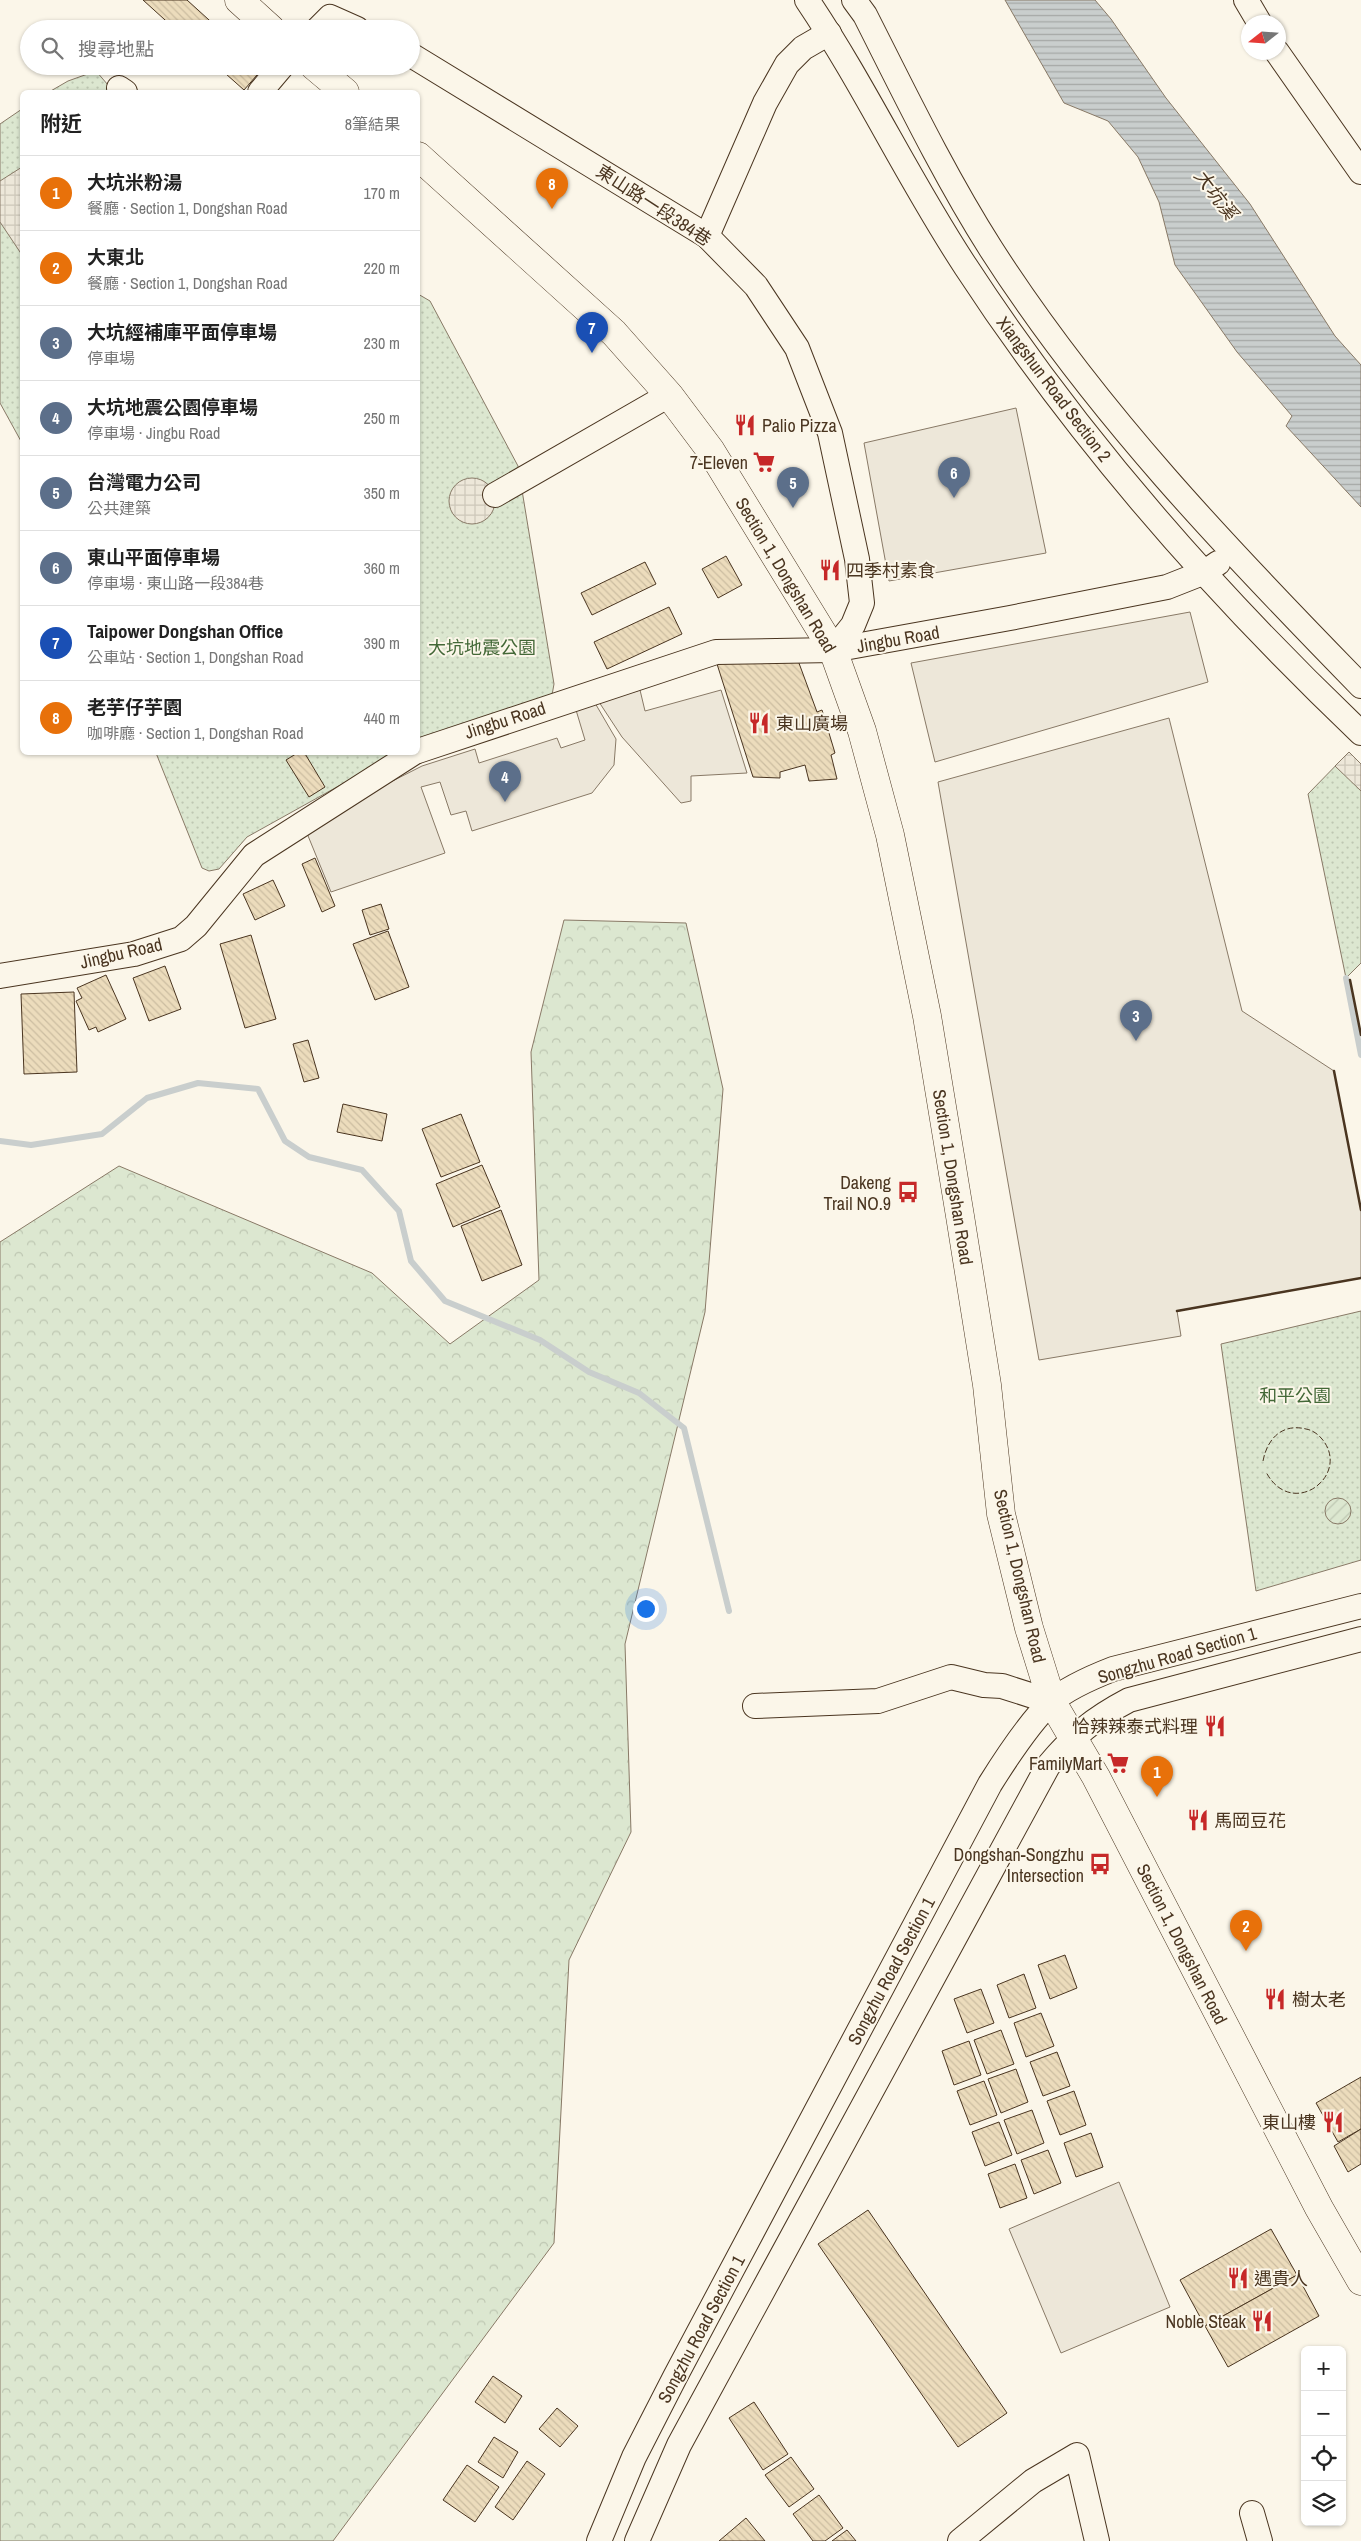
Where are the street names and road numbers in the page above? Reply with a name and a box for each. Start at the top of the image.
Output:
street label: 東山路一段384巷 [592,158,716,252]
street label: Xiangshun Road Section 2 [991,311,1117,467]
street label: Section 1, Dongshan Road [730,493,842,657]
street label: Jingbu Road [855,619,941,659]
street label: Jingbu Road [461,695,549,745]
street label: Jingbu Road [77,931,165,975]
street label: Section 1, Dongshan Road [927,1088,979,1266]
street label: Section 1, Dongshan Road [988,1487,1052,1665]
street label: Songzhu Road Section 1 [1095,1620,1260,1690]
street label: Section 1, Dongshan Road [1131,1859,1233,2029]
street label: Songzhu Road Section 1 [841,1892,941,2049]
street label: Songzhu Road Section 1 [651,2250,751,2407]

